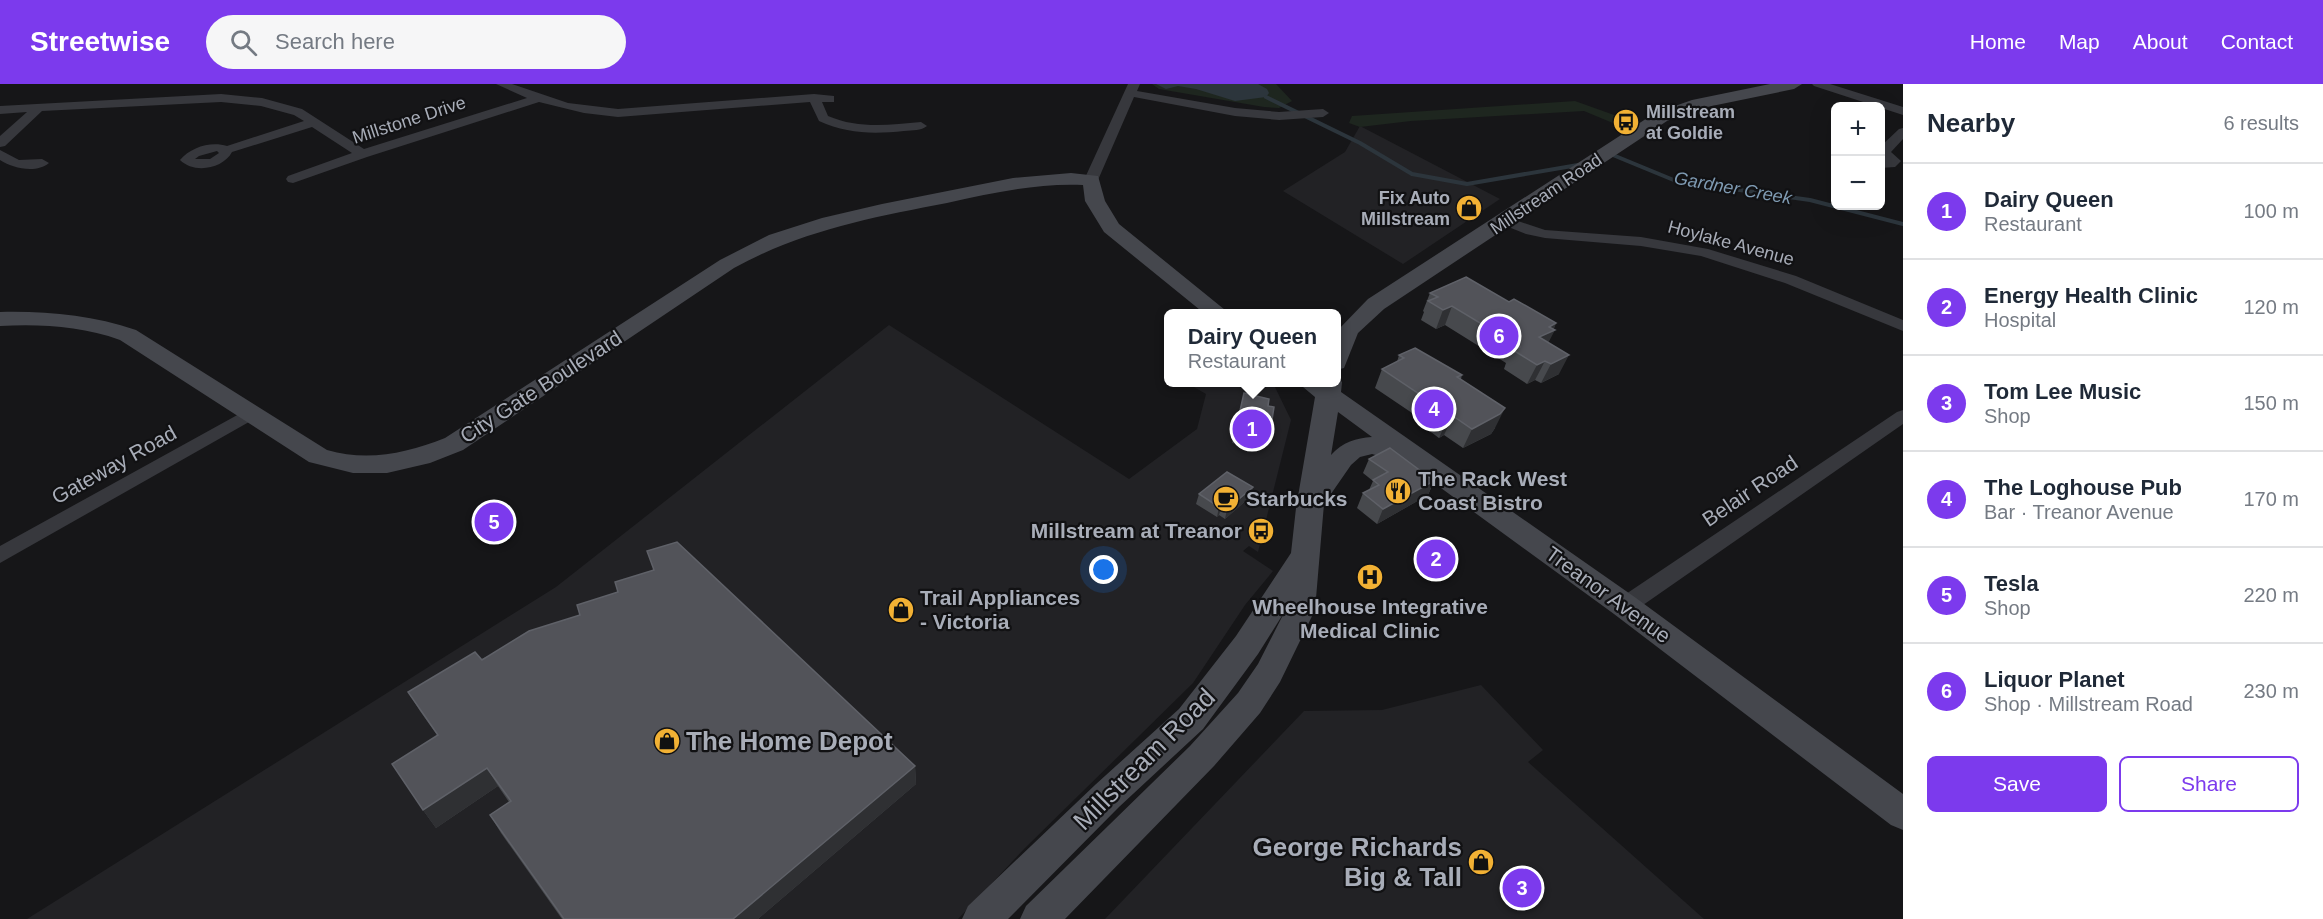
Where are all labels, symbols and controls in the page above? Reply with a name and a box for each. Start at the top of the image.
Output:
search box [206,15,626,69]
text: Streetwise [30,26,170,57]
icon: search [227,26,260,59]
text: Search here [275,29,395,54]
text: Home [1970,30,2026,53]
text: Map [2059,30,2100,53]
text: About [2133,30,2188,53]
text: Contact [2221,30,2293,53]
street label: Millstone Drive [350,92,468,148]
place label: Millstream at Goldie [1646,102,1735,143]
map controls [1831,102,1885,210]
button: + [1831,102,1885,156]
bus stop icon: Millstream at Goldie [1611,107,1641,137]
text: Nearby [1927,108,2015,138]
text: 6 results [2223,112,2299,134]
street label: Millstream Road [1487,149,1605,239]
button: − [1831,156,1885,210]
water label: Gardner Creek [1673,168,1794,208]
text: Dairy Queen [1984,187,2114,212]
place label: Fix Auto Millstream [1361,188,1450,229]
shop icon: Fix Auto Millstream [1454,193,1484,223]
text: 1 [1941,200,1952,222]
text: 100 m [2243,200,2299,222]
text: Restaurant [1984,213,2082,235]
street label: Hoylake Avenue [1666,217,1796,269]
text: Energy Health Clinic [1984,283,2198,308]
text: 2 [1941,296,1952,318]
text: 120 m [2243,296,2299,318]
popup [1164,309,1341,387]
text: Hospital [1984,309,2056,331]
pin: 6 [1480,314,1518,358]
text: Dairy Queen [1188,324,1317,349]
street label: City Gate Boulevard [456,326,626,447]
text: Restaurant [1188,350,1286,372]
text: Tom Lee Music [1984,379,2141,404]
pin: 4 [1414,386,1454,432]
text: 3 [1941,392,1952,414]
text: 150 m [2243,392,2299,414]
text: Shop [1984,405,2031,427]
pin: 1 [1232,406,1272,452]
street label: Gateway Road [47,421,180,508]
street label: Belair Road [1698,450,1802,531]
place label: The Rack West Coast Bistro [1418,467,1567,514]
text: The Loghouse Pub [1984,475,2182,500]
restaurant icon: The Rack West Coast Bistro [1383,476,1413,506]
cafe icon: Starbucks [1211,484,1241,514]
place label: Starbucks [1246,487,1348,510]
text: 4 [1941,488,1952,510]
text: 170 m [2243,488,2299,510]
pin: 5 [474,500,514,544]
text: Bar · Treanor Avenue [1984,501,2174,523]
bus stop icon: Millstream at Treanor [1246,516,1276,546]
place label: Millstream at Treanor [1031,519,1242,542]
pin: 2 [1416,536,1456,582]
street label: Treanor Avenue [1542,542,1675,647]
your location [1089,555,1118,584]
hospital icon: Wheelhouse Integrative Medical Clinic [1355,562,1385,592]
text: Tesla [1984,571,2039,596]
text: 5 [1941,584,1952,606]
text: 220 m [2243,584,2299,606]
place label: Trail Appliances - Victoria [920,586,1080,633]
shop icon: Trail Appliances - Victoria [886,595,916,625]
place label: Wheelhouse Integrative Medical Clinic [1252,595,1488,642]
text: Shop [1984,597,2031,619]
text: Liquor Planet [1984,667,2125,692]
text: 6 [1941,680,1952,702]
text: 230 m [2243,680,2299,702]
street label: Millstream Road [1067,682,1221,836]
text: Shop · Millstream Road [1984,693,2193,715]
shop icon: The Home Depot [652,726,682,756]
place label: The Home Depot [686,726,893,756]
button: Save [1927,756,2107,812]
button: Share [2119,756,2299,812]
place label: George Richards Big & Tall [1252,832,1462,892]
shop icon: George Richards Big & Tall [1466,847,1496,877]
pin: 3 [1502,866,1541,910]

